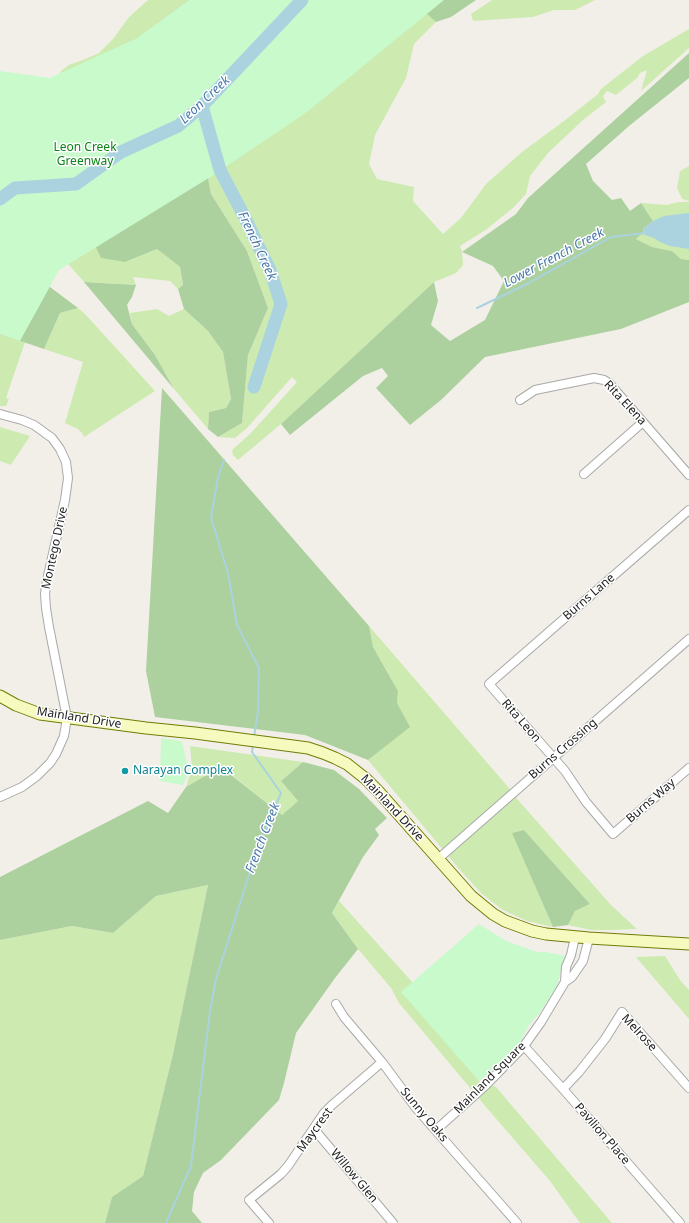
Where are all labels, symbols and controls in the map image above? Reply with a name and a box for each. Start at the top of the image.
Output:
water label: Leon Creek [177,73,233,127]
park label: Leon Creek Greenway [53,141,117,169]
water label: French Creek [234,209,280,283]
water label: Lower French Creek [501,225,607,291]
street label: Rita Elena [601,378,649,428]
street label: Montego Drive [39,505,71,591]
street label: Burns Lane [560,571,618,623]
street label: Rita Leon [498,696,544,746]
street label: Mainland Drive [36,704,122,732]
street label: Burns Crossing [526,716,600,782]
place label: Narayan Complex [133,764,233,778]
marker: Narayan Complex [120,766,130,776]
street label: Mainland Drive [358,772,426,844]
street label: Burns Way [624,776,678,826]
water label: French Creek [242,801,284,875]
street label: Melrose [618,1012,660,1054]
street label: Mainland Square [451,1039,529,1117]
street label: Sunny Oaks [397,1085,451,1145]
street label: Pavilion Place [571,1100,633,1168]
street label: Maycrest [294,1105,336,1155]
street label: Willow Glen [327,1146,381,1206]

